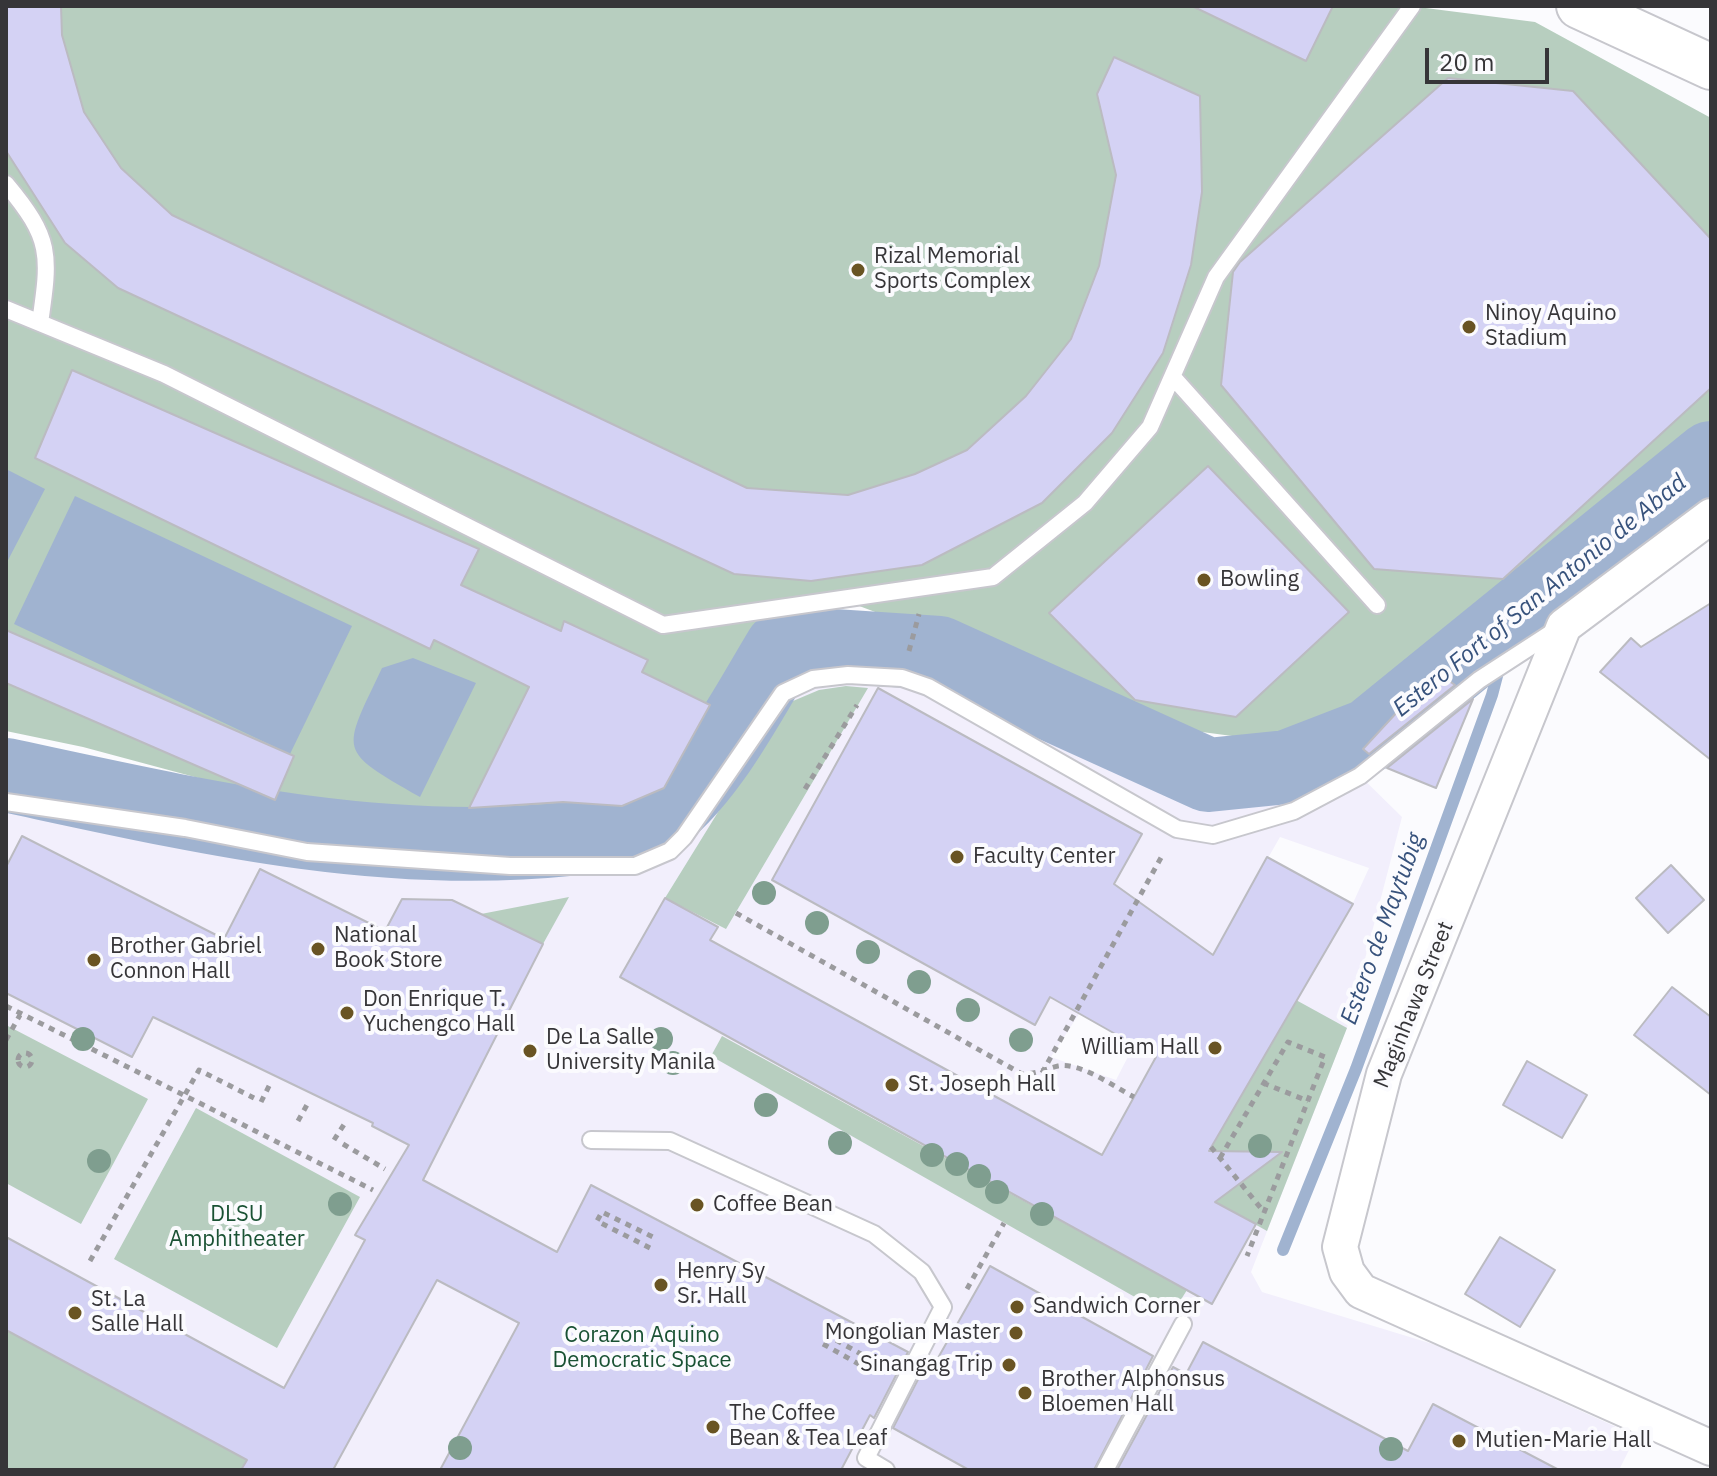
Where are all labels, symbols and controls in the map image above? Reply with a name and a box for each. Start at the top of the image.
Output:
scale bar [1429,32,1553,82]
text: 20 m [1439,46,1494,78]
place label: Rizal Memorial Sports Complex [874,244,1031,296]
marker: Rizal Memorial Sports Complex [849,261,867,279]
place label: Ninoy Aquino Stadium [1485,301,1617,352]
marker: Ninoy Aquino Stadium [1460,318,1478,336]
water label: Estero Fort of San Antonio de Abad [1387,469,1693,723]
place label: Bowling [1220,567,1299,593]
marker: Bowling [1195,571,1213,589]
water label: Estero de Maytubig [1335,829,1431,1029]
place label: Faculty Center [973,844,1116,870]
marker: Faculty Center [948,848,966,866]
street label: Maginhawa Street [1369,918,1459,1092]
place label: National Book Store [334,923,443,974]
place label: Brother Gabriel Connon Hall [110,934,262,986]
marker: National Book Store [309,940,327,958]
marker: Brother Gabriel Connon Hall [85,951,103,969]
place label: Don Enrique T. Yuchengco Hall [363,987,515,1038]
marker: Don Enrique T. Yuchengco Hall [338,1004,356,1022]
place label: De La Salle University Manila [546,1025,715,1076]
place label: William Hall [1081,1035,1199,1061]
marker: William Hall [1206,1039,1224,1057]
marker: De La Salle University Manila [521,1042,539,1060]
place label: St. Joseph Hall [908,1072,1056,1098]
marker: St. Joseph Hall [883,1076,901,1094]
place label: Coffee Bean [713,1192,833,1218]
marker: Coffee Bean [688,1196,706,1214]
park label: DLSU Amphitheater [169,1202,305,1254]
place label: Henry Sy Sr. Hall [677,1259,765,1310]
marker: Henry Sy Sr. Hall [652,1276,670,1294]
place label: St. La Salle Hall [91,1287,184,1338]
place label: Sandwich Corner [1033,1294,1201,1320]
marker: Sandwich Corner [1008,1298,1026,1316]
marker: St. La Salle Hall [66,1304,84,1322]
place label: Mongolian Master [825,1320,1000,1346]
park label: Corazon Aquino Democratic Space [553,1323,731,1374]
marker: Mongolian Master [1007,1324,1025,1342]
place label: Sinangag Trip [860,1352,993,1378]
marker: Sinangag Trip [1000,1356,1018,1374]
place label: Brother Alphonsus Bloemen Hall [1041,1367,1225,1418]
marker: Brother Alphonsus Bloemen Hall [1016,1384,1034,1402]
place label: The Coffee Bean & Tea Leaf [729,1401,887,1452]
marker: The Coffee Bean & Tea Leaf [704,1418,722,1436]
place label: Mutien-Marie Hall [1475,1428,1652,1454]
marker: Mutien-Marie Hall [1450,1432,1468,1450]

